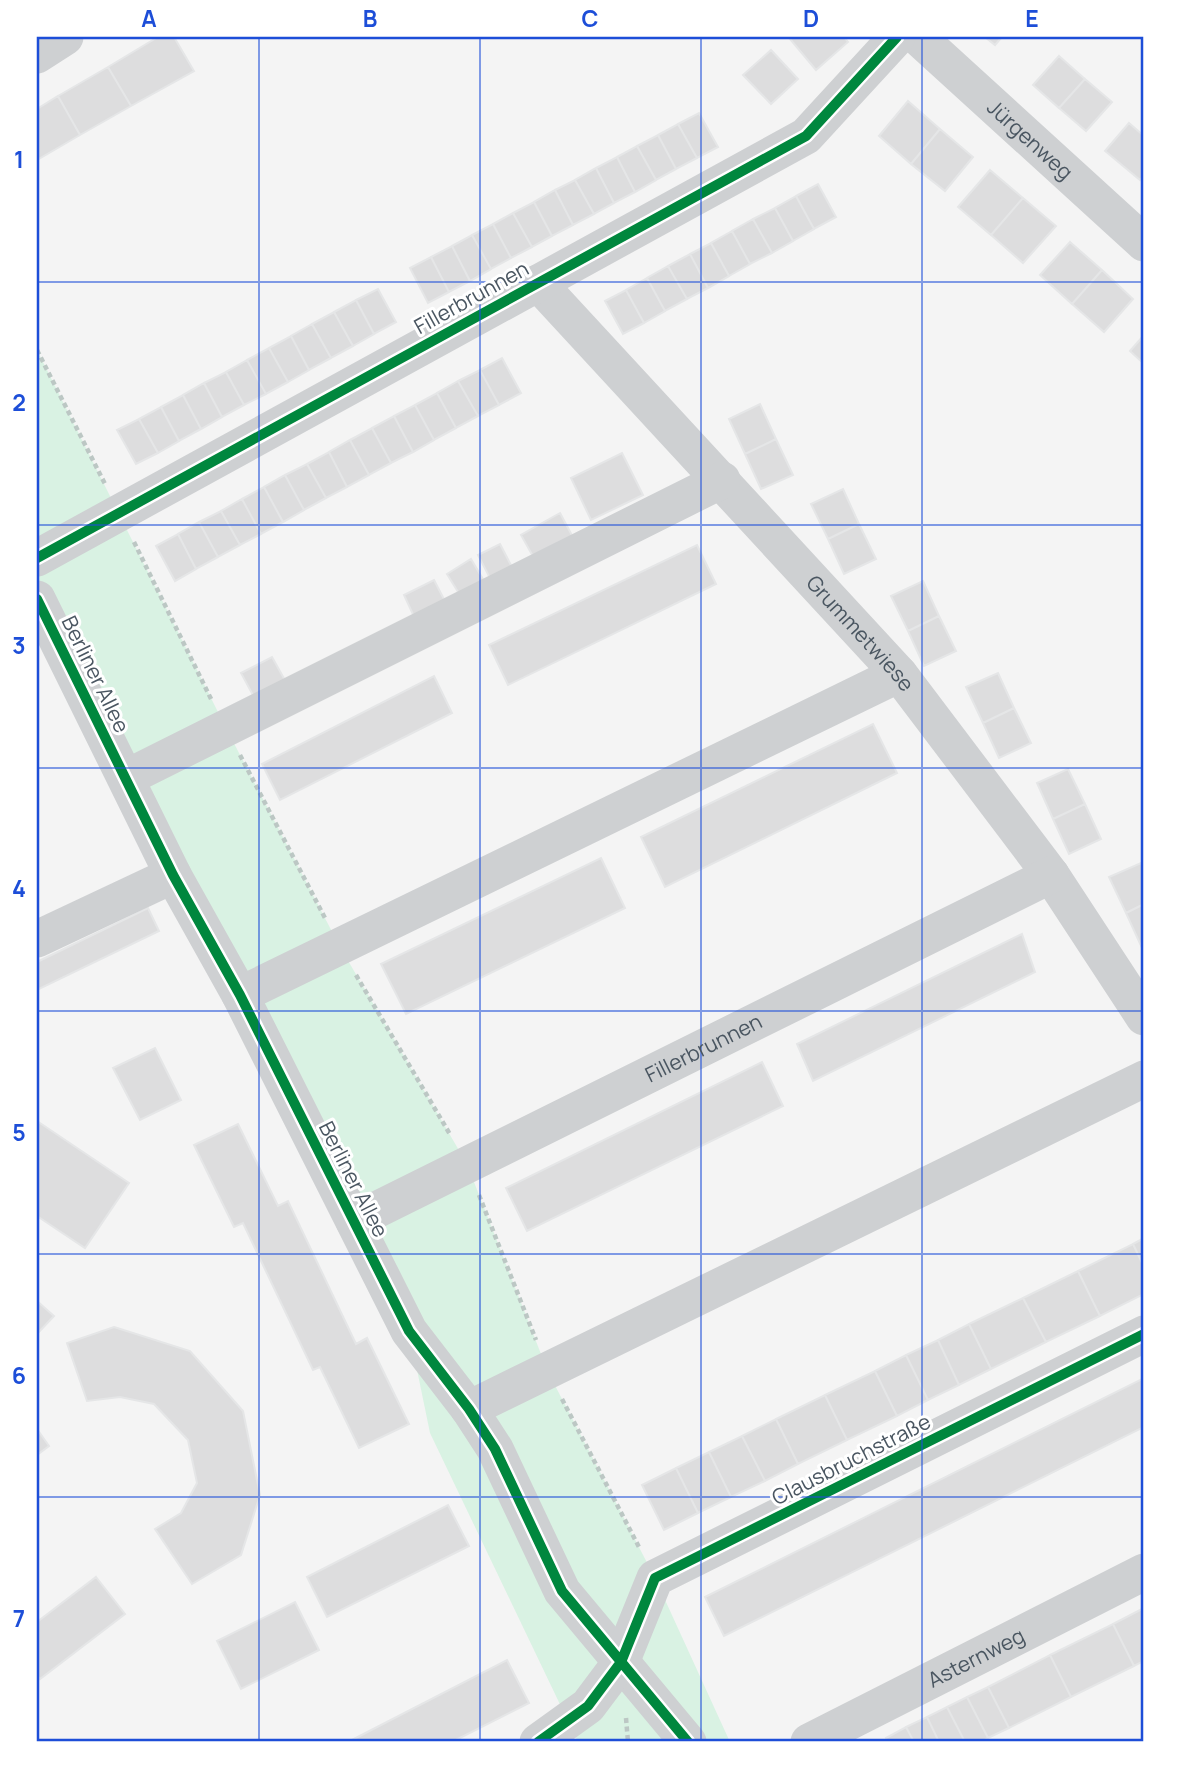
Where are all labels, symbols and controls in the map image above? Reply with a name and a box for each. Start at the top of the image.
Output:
text: A [141,2,157,34]
text: B [363,2,377,34]
text: C [582,2,599,34]
text: D [803,2,819,34]
text: E [1025,2,1039,34]
street label: Jürgenweg [981,93,1079,186]
text: 1 [14,143,24,175]
street label: Fillerbrunnen [409,254,533,340]
text: 2 [12,386,26,418]
street label: Grummetwiese [800,569,921,697]
street label: Berliner Allee [56,611,136,737]
text: 3 [12,629,26,661]
text: 4 [12,872,26,904]
street label: Fillerbrunnen [640,1007,766,1088]
text: 5 [12,1116,26,1148]
street label: Berliner Allee [313,1116,395,1242]
text: 6 [12,1359,26,1391]
street label: Clausbruchstraße [767,1407,935,1511]
text: 7 [13,1602,25,1634]
street label: Asternweg [923,1621,1029,1694]

